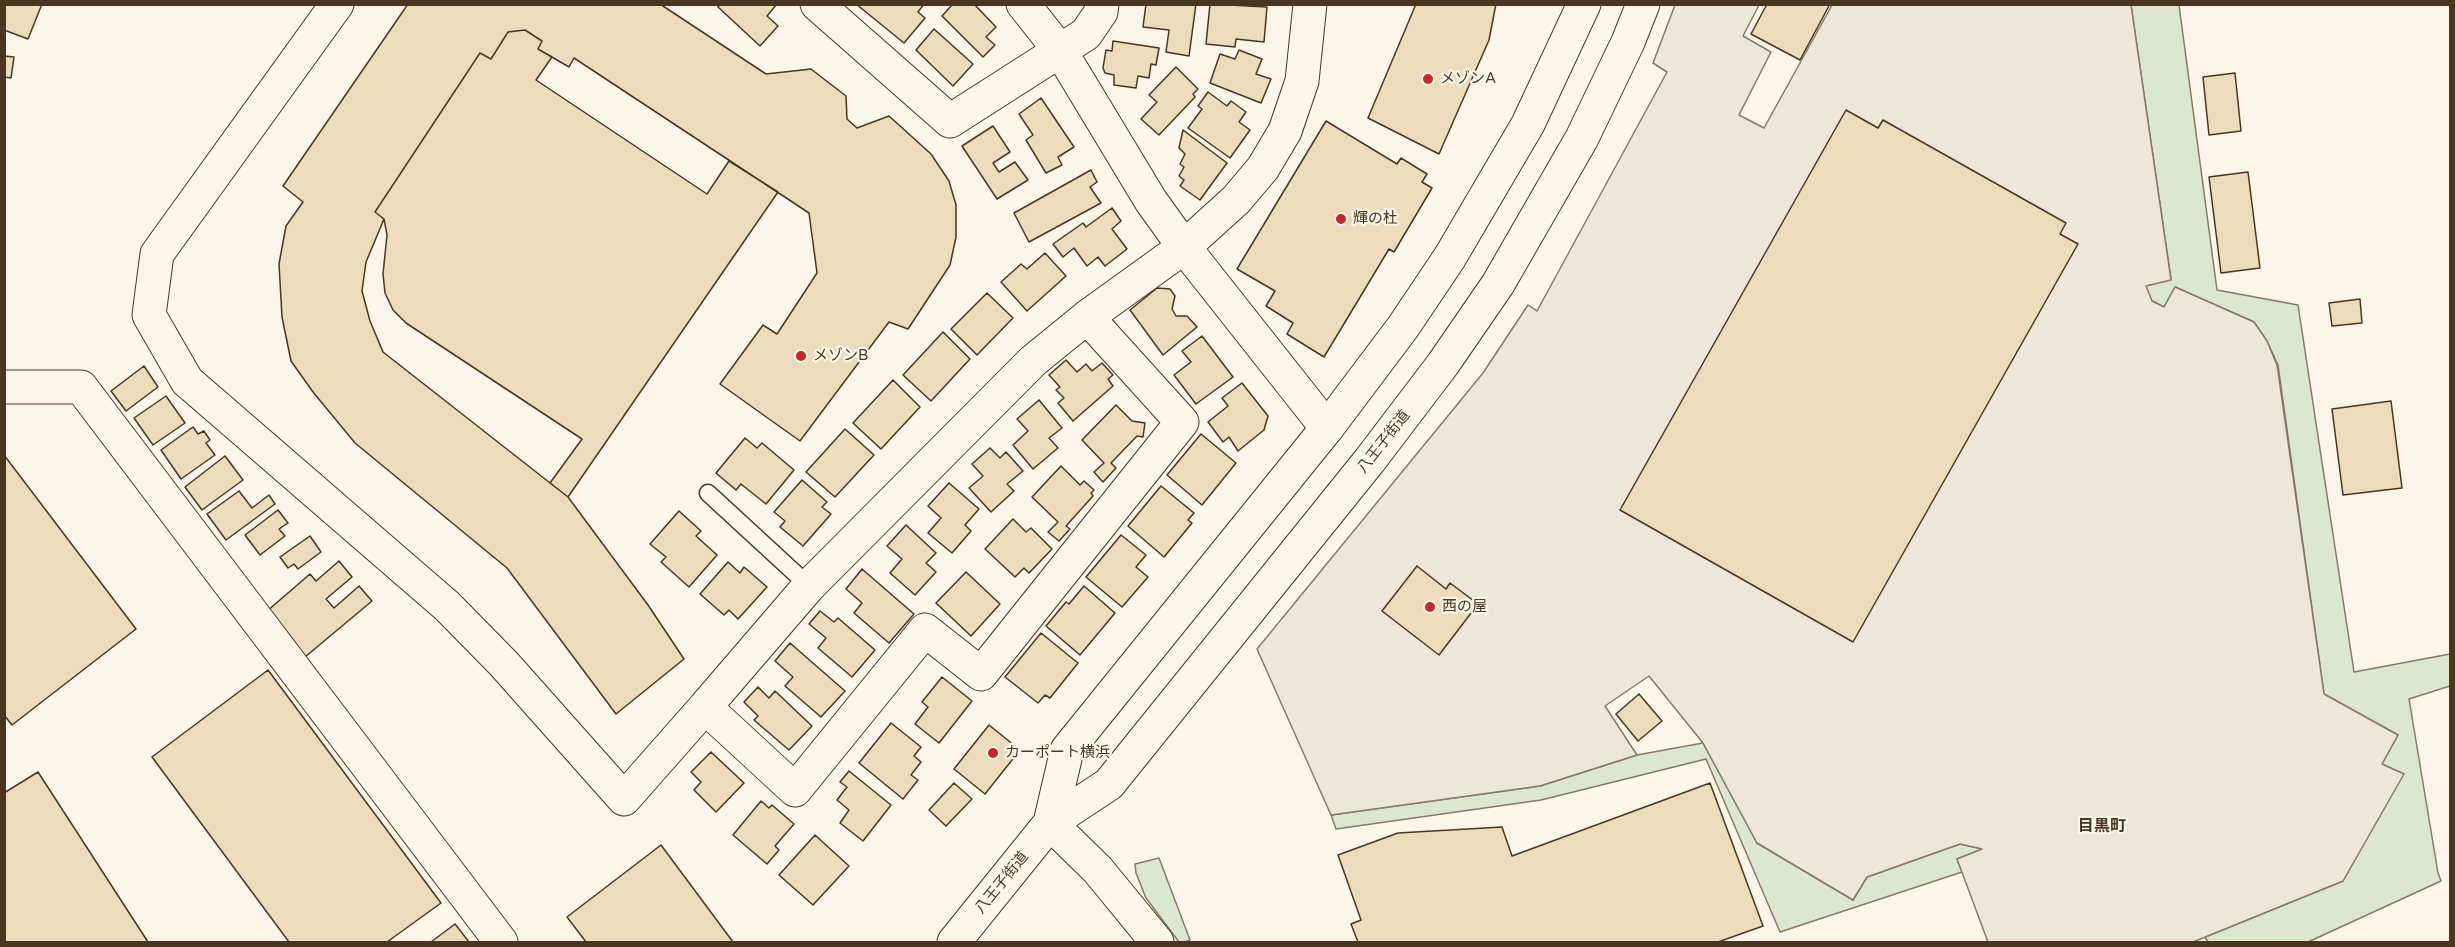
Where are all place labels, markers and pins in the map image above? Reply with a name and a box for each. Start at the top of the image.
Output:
place label: メゾンA [1440,70,1496,88]
marker: メゾンA [1421,72,1435,86]
place label: 輝の杜 [1353,210,1398,228]
marker: 輝の杜 [1334,212,1348,226]
place label: メゾンB [813,347,868,365]
marker: メゾンB [794,349,808,363]
place label: 西の屋 [1442,598,1487,616]
marker: 西の屋 [1423,600,1437,614]
place label: カーポート横浜 [1005,744,1110,762]
marker: カーポート横浜 [986,746,1000,760]

